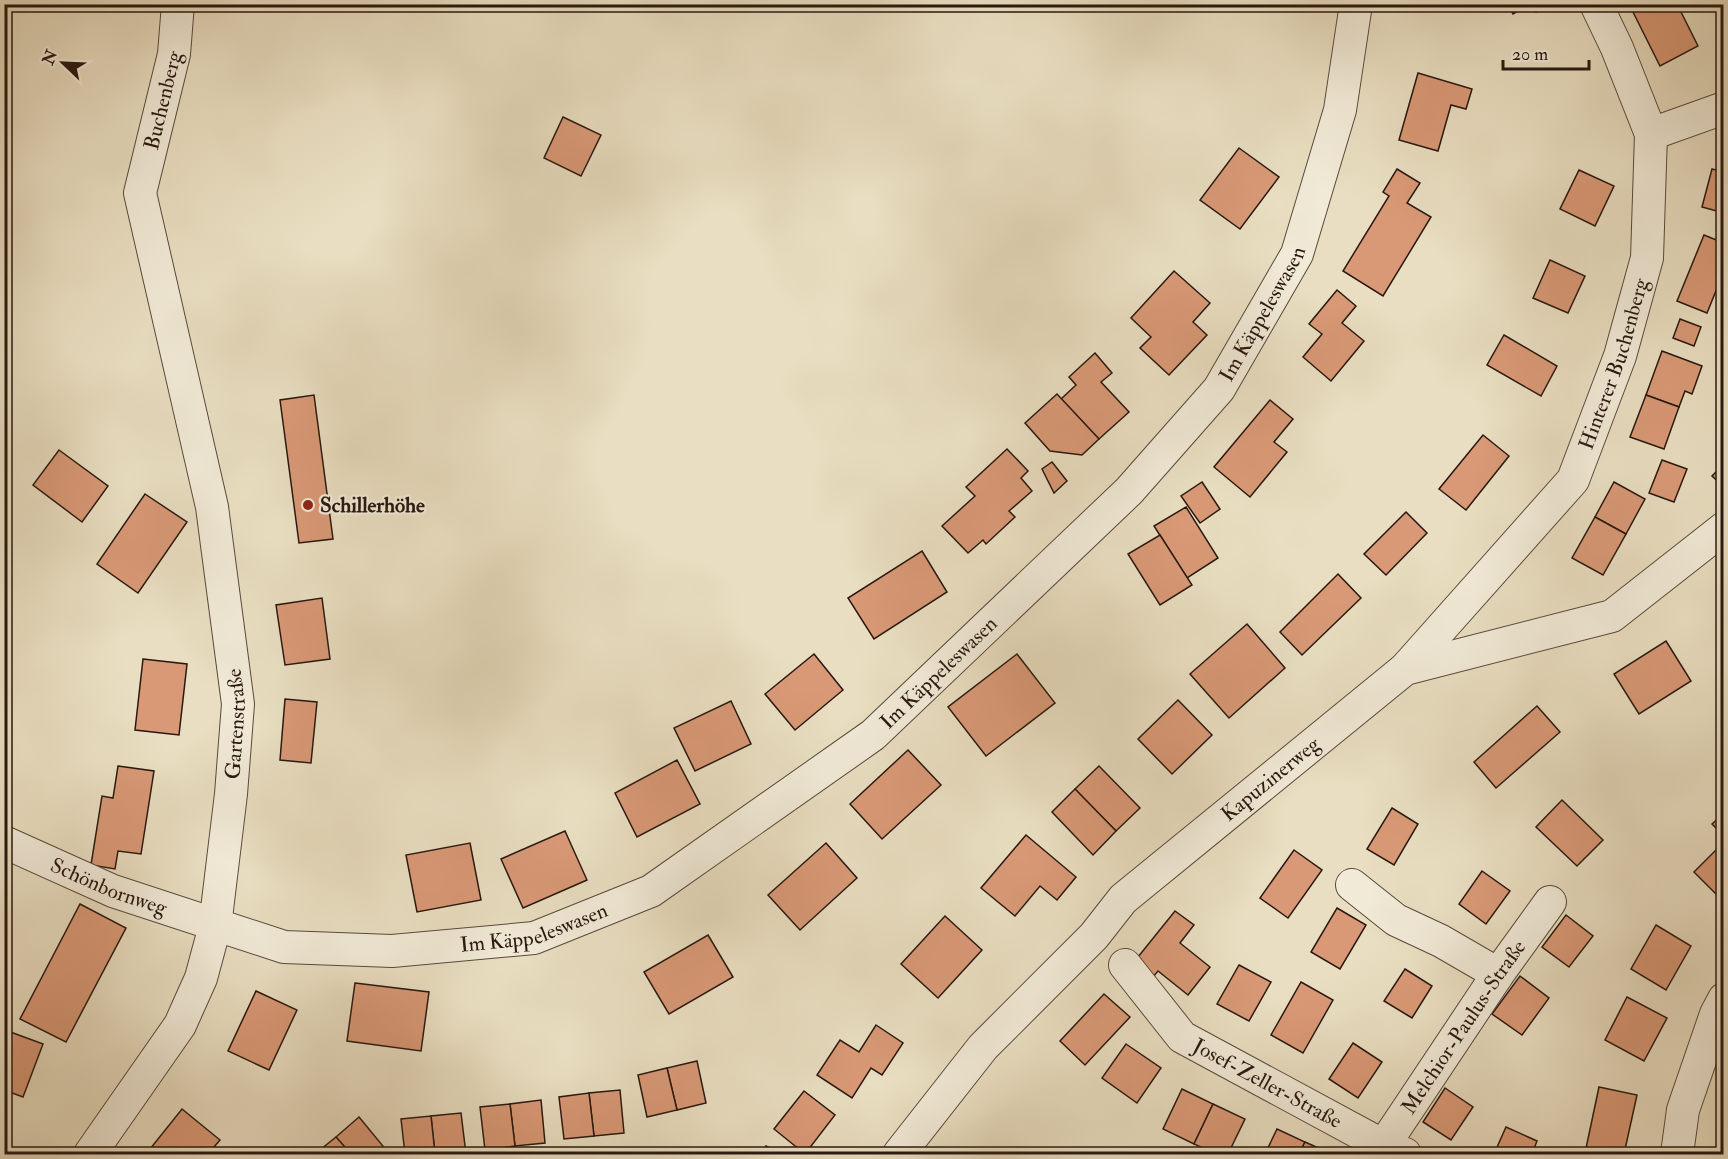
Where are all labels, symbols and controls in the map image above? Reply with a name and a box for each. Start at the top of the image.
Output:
north arrow [33,33,93,93]
scale bar [1503,33,1588,71]
text: 20 m [1512,43,1548,66]
text: N [38,46,62,69]
street label: Buchenberg [138,48,188,153]
street label: Im Käppeleswasen [1213,243,1312,387]
street label: Hinterer Buchenberg [1573,275,1655,453]
place label: Schillerhöhe [320,492,425,519]
marker: Schillerhöhe [301,498,315,512]
street label: Im Käppeleswasen [874,611,1003,735]
street label: Gartenstraße [219,667,252,780]
street label: Kapuzinerweg [1216,731,1326,828]
street label: Schönbornweg [46,852,171,922]
street label: Im Käppeleswasen [459,897,612,959]
street label: Melchior-Paulus-Straße [1395,935,1532,1120]
street label: Josef-Zeller-Straße [1187,1032,1347,1135]

